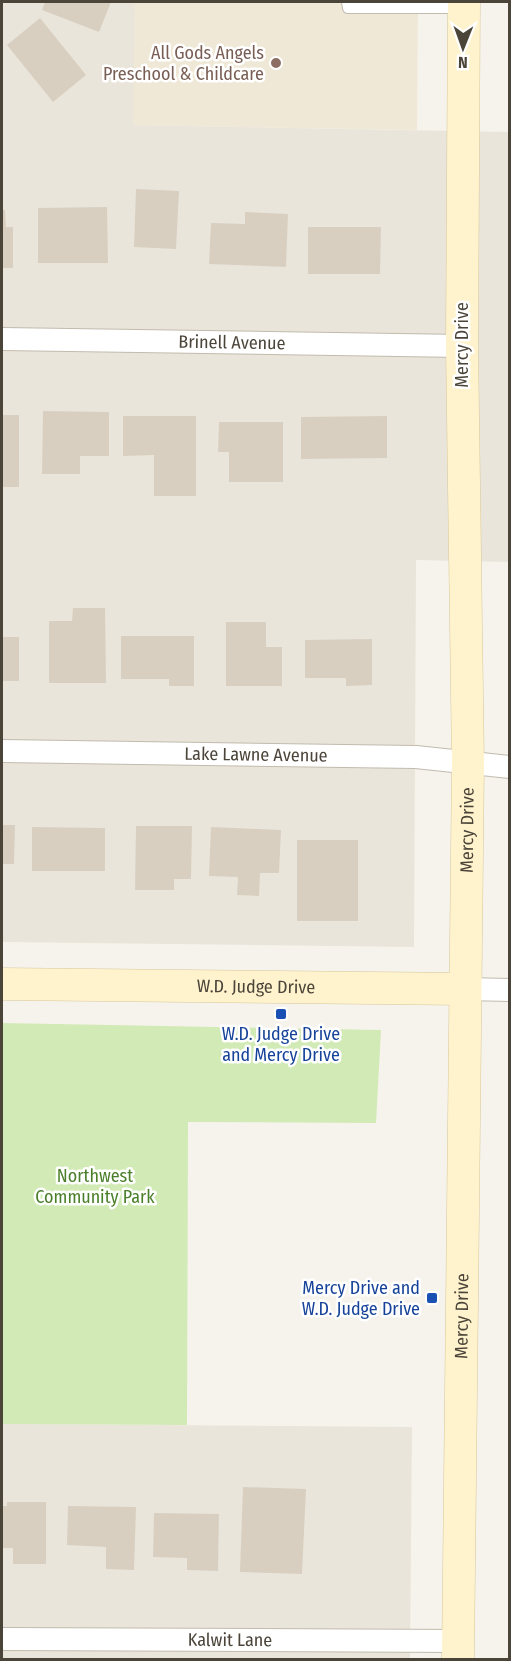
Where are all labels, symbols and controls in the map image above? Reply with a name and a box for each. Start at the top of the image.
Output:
north arrow [433,18,493,78]
place label: All Gods Angels Preschool & Childcare [103,42,264,85]
text: N [458,53,468,72]
marker: All Gods Angels Preschool & Childcare [269,56,283,70]
street label: Mercy Drive [451,302,473,388]
street label: Brinell Avenue [178,331,286,354]
street label: Lake Lawne Avenue [184,743,328,767]
street label: Mercy Drive [456,787,479,873]
street label: W.D. Judge Drive [197,975,315,998]
marker: W.D. Judge Drive and Mercy Drive [274,1007,288,1021]
place label: W.D. Judge Drive and Mercy Drive [222,1023,340,1066]
park label: Northwest Community Park [35,1165,155,1208]
street label: Mercy Drive [450,1273,473,1359]
place label: Mercy Drive and W.D. Judge Drive [302,1277,420,1320]
marker: Mercy Drive and W.D. Judge Drive [425,1291,439,1305]
street label: Kalwit Lane [188,1629,272,1651]

